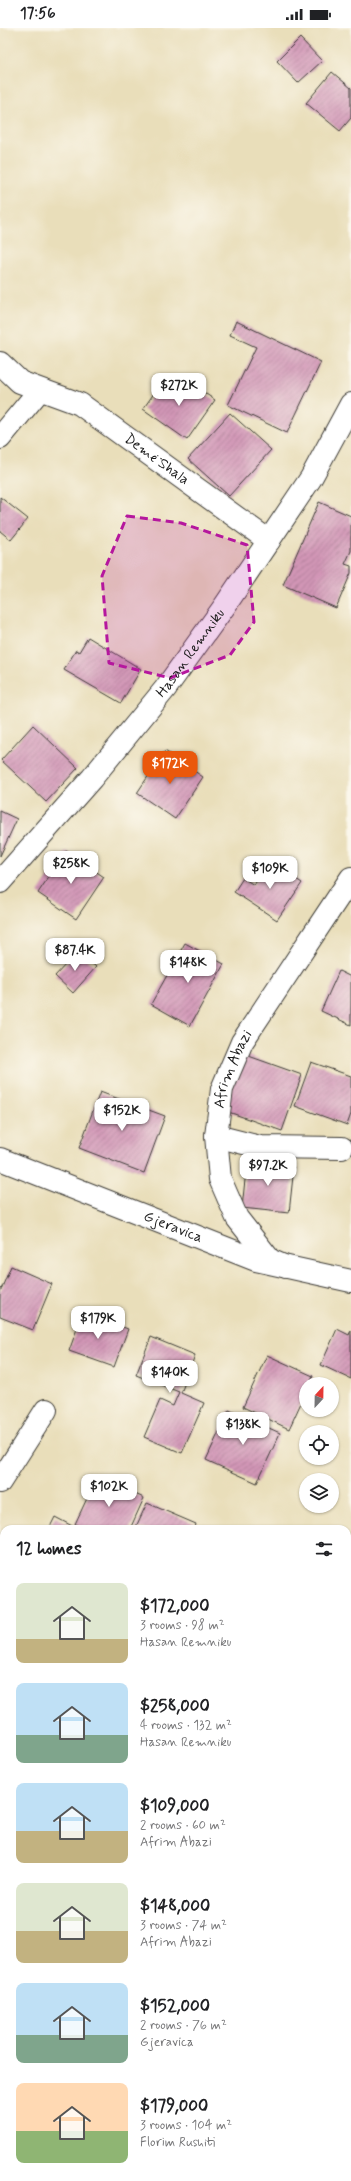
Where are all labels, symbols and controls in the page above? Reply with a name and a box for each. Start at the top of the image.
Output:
text: 17:56 [20,4,56,24]
pin: $272K [151,373,207,407]
text: $272K [160,377,198,394]
street label: Demë Shala [120,429,193,490]
street label: Hasan Remniku [152,605,230,702]
pin: $172K [142,751,198,785]
text: $172K [152,755,188,772]
pin: $258K [43,851,99,885]
text: $258K [52,855,90,872]
pin: $109K [242,856,298,890]
text: $109K [252,860,288,877]
pin: $87.4K [42,938,108,972]
text: $87.4K [55,942,95,959]
pin: $148K [160,950,216,984]
text: $148K [169,954,207,971]
street label: Afrim Abazi [210,1026,257,1109]
pin: $152K [94,1098,150,1132]
text: $152K [103,1102,141,1119]
pin: $97.2K [235,1153,301,1187]
text: $97.2K [249,1157,287,1174]
street label: Gjeravica [140,1207,206,1248]
pin: $179K [70,1306,126,1340]
text: $179K [80,1310,116,1327]
pin: $140K [142,1360,198,1394]
text: $140K [151,1364,189,1381]
north arrow [299,1377,339,1417]
map controls [299,1377,339,1513]
pin: $138K [215,1412,271,1446]
text: $138K [225,1416,261,1433]
button: locate [299,1425,339,1465]
button: layers [299,1473,339,1513]
pin: $102K [81,1474,137,1508]
text: $102K [90,1478,128,1495]
text: 12 homes [16,1538,82,1560]
icon: filters [313,1538,335,1560]
text: $172,000 [140,1595,209,1617]
icon: home [48,1599,96,1647]
text: 3 rooms · 98 m² [140,1617,225,1634]
text: Hasan Remniku [140,1634,231,1651]
text: $258,000 [140,1695,210,1717]
icon: home [48,1699,96,1747]
text: 4 rooms · 132 m² [140,1717,232,1734]
text: Hasan Remniku [140,1734,231,1751]
text: $109,000 [140,1795,209,1817]
icon: home [48,1799,96,1847]
text: 2 rooms · 60 m² [140,1817,226,1834]
text: Afrim Abazi [140,1834,212,1851]
text: $148,000 [140,1895,210,1917]
icon: home [48,1899,96,1947]
text: 3 rooms · 74 m² [140,1917,227,1934]
text: Afrim Abazi [140,1934,212,1951]
text: $152,000 [140,1995,210,2017]
icon: home [48,1999,96,2047]
text: 2 rooms · 76 m² [140,2017,227,2034]
text: Gjeravica [140,2034,194,2051]
text: $179,000 [140,2095,208,2117]
icon: home [48,2099,96,2147]
text: 3 rooms · 104 m² [140,2117,232,2134]
text: Florim Rushiti [140,2134,215,2151]

